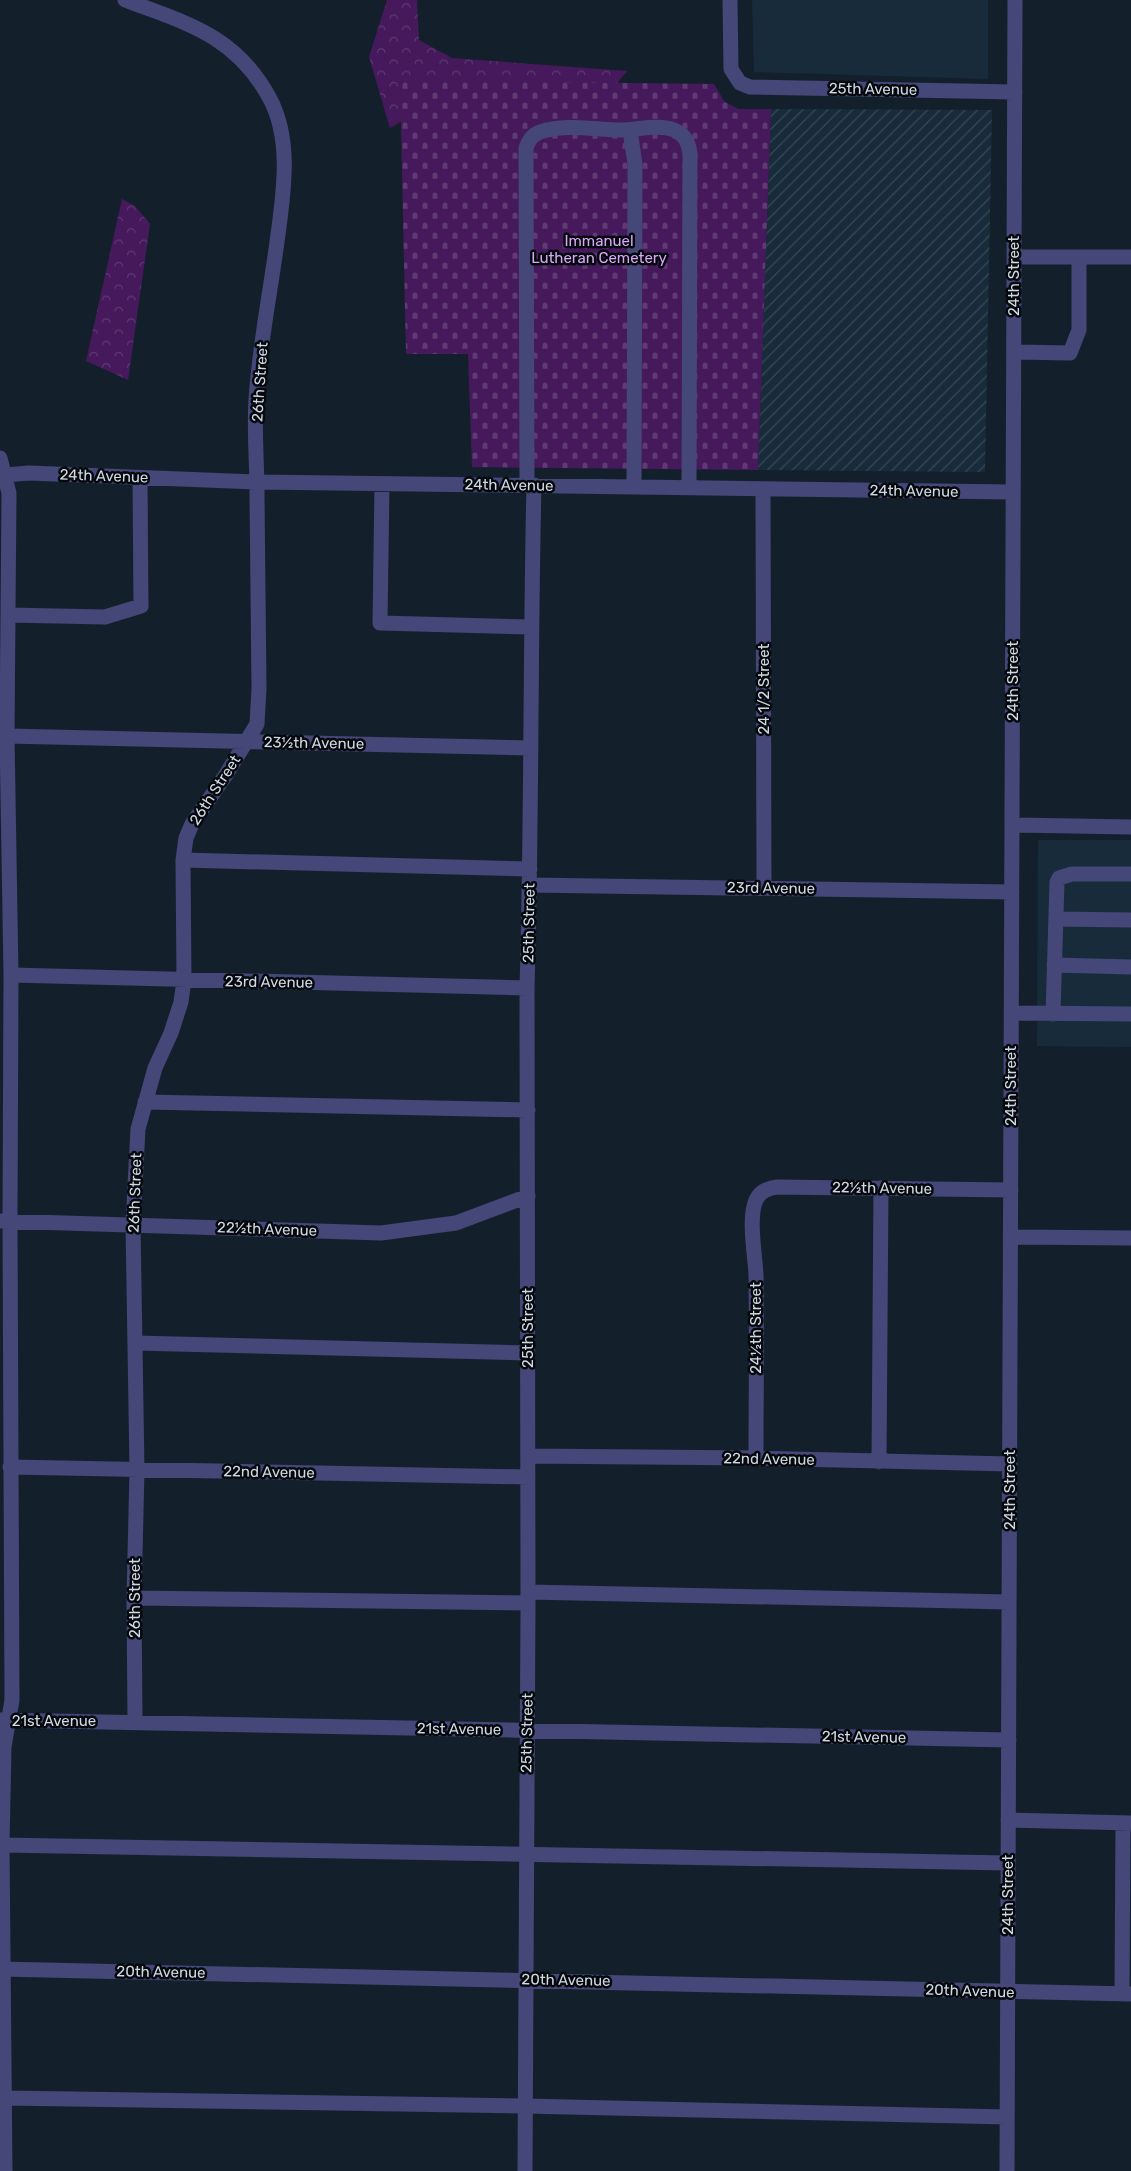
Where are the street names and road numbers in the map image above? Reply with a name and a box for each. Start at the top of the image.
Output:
street label: 25th Avenue [829,79,917,99]
street label: 24th Street [1005,236,1023,316]
street label: 26th Street [248,341,272,422]
street label: 24th Avenue [59,465,149,487]
street label: 24th Avenue [464,475,554,495]
street label: 24th Avenue [869,481,959,501]
street label: 24th Street [1004,641,1022,721]
street label: 24 1/2 Street [755,643,773,734]
street label: 23½th Avenue [264,733,364,753]
street label: 26th Street [186,751,244,828]
street label: 23rd Avenue [727,878,815,898]
street label: 25th Street [519,883,539,963]
street label: 23rd Avenue [225,972,313,992]
street label: 24th Street [1002,1046,1020,1126]
street label: 26th Street [125,1153,145,1233]
street label: 22½th Avenue [832,1178,932,1198]
street label: 22½th Avenue [217,1218,317,1240]
street label: 24½th Street [747,1282,765,1374]
street label: 25th Street [519,1288,537,1368]
street label: 22nd Avenue [723,1449,815,1469]
street label: 24th Street [1001,1450,1019,1530]
street label: 22nd Avenue [223,1462,315,1482]
street label: 26th Street [126,1558,144,1638]
street label: 25th Street [517,1693,537,1773]
street label: 21st Avenue [12,1712,96,1730]
street label: 21st Avenue [417,1719,501,1739]
street label: 21st Avenue [822,1727,906,1747]
street label: 24th Street [999,1855,1017,1935]
street label: 20th Avenue [116,1962,206,1982]
street label: 20th Avenue [521,1970,611,1990]
street label: 20th Avenue [925,1980,1015,2002]

